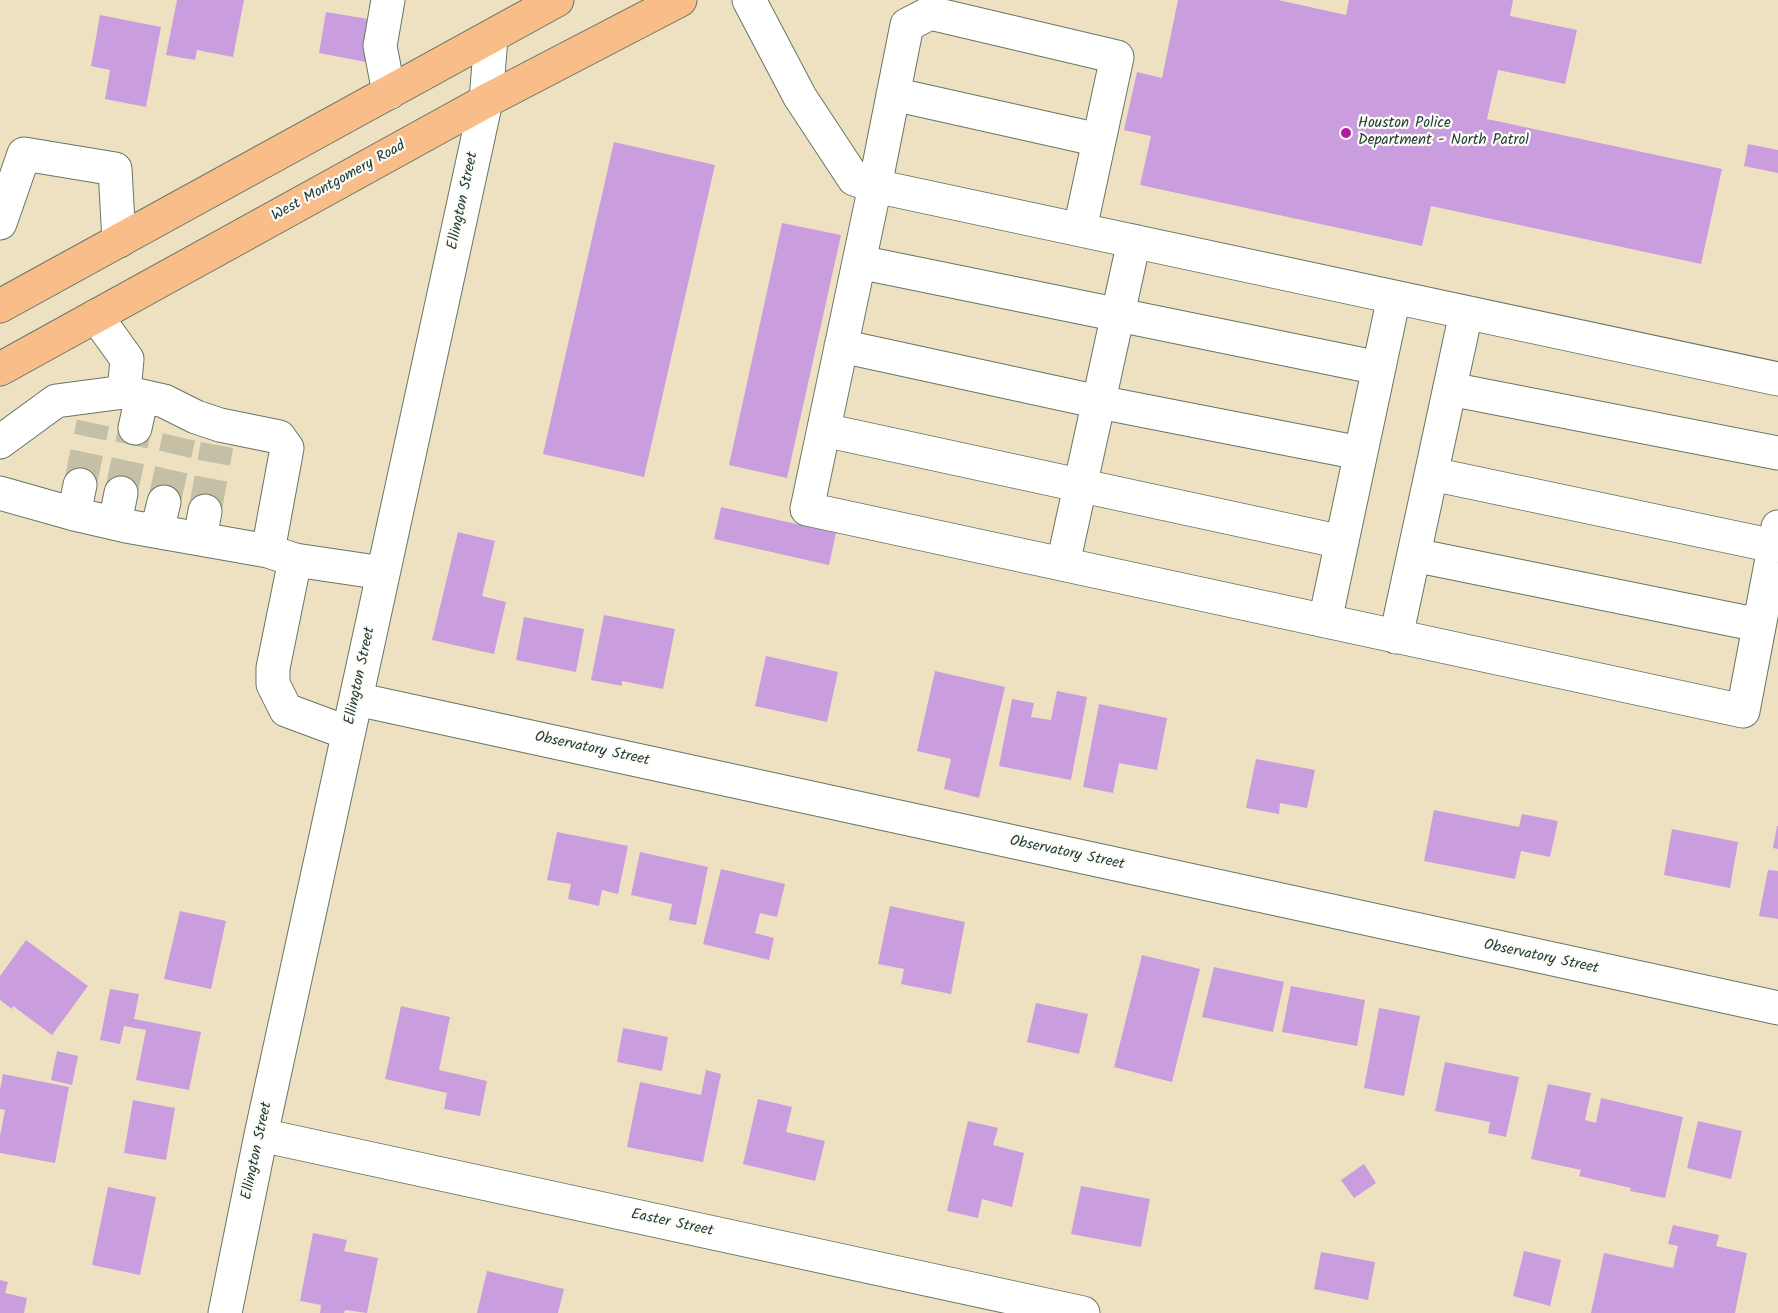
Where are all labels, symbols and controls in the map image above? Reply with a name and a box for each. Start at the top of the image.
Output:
place label: Houston Police Department - North Patrol [1358,115,1529,150]
marker: Houston Police Department - North Patrol [1339,126,1353,140]
street label: West Montgomery Road [269,138,409,226]
street label: Ellington Street [445,150,483,252]
street label: Ellington Street [342,625,380,727]
street label: Observatory Street [533,729,651,771]
street label: Observatory Street [1008,833,1126,875]
street label: Observatory Street [1482,937,1600,979]
street label: Ellington Street [239,1100,277,1202]
street label: Easter Street [629,1206,715,1242]

